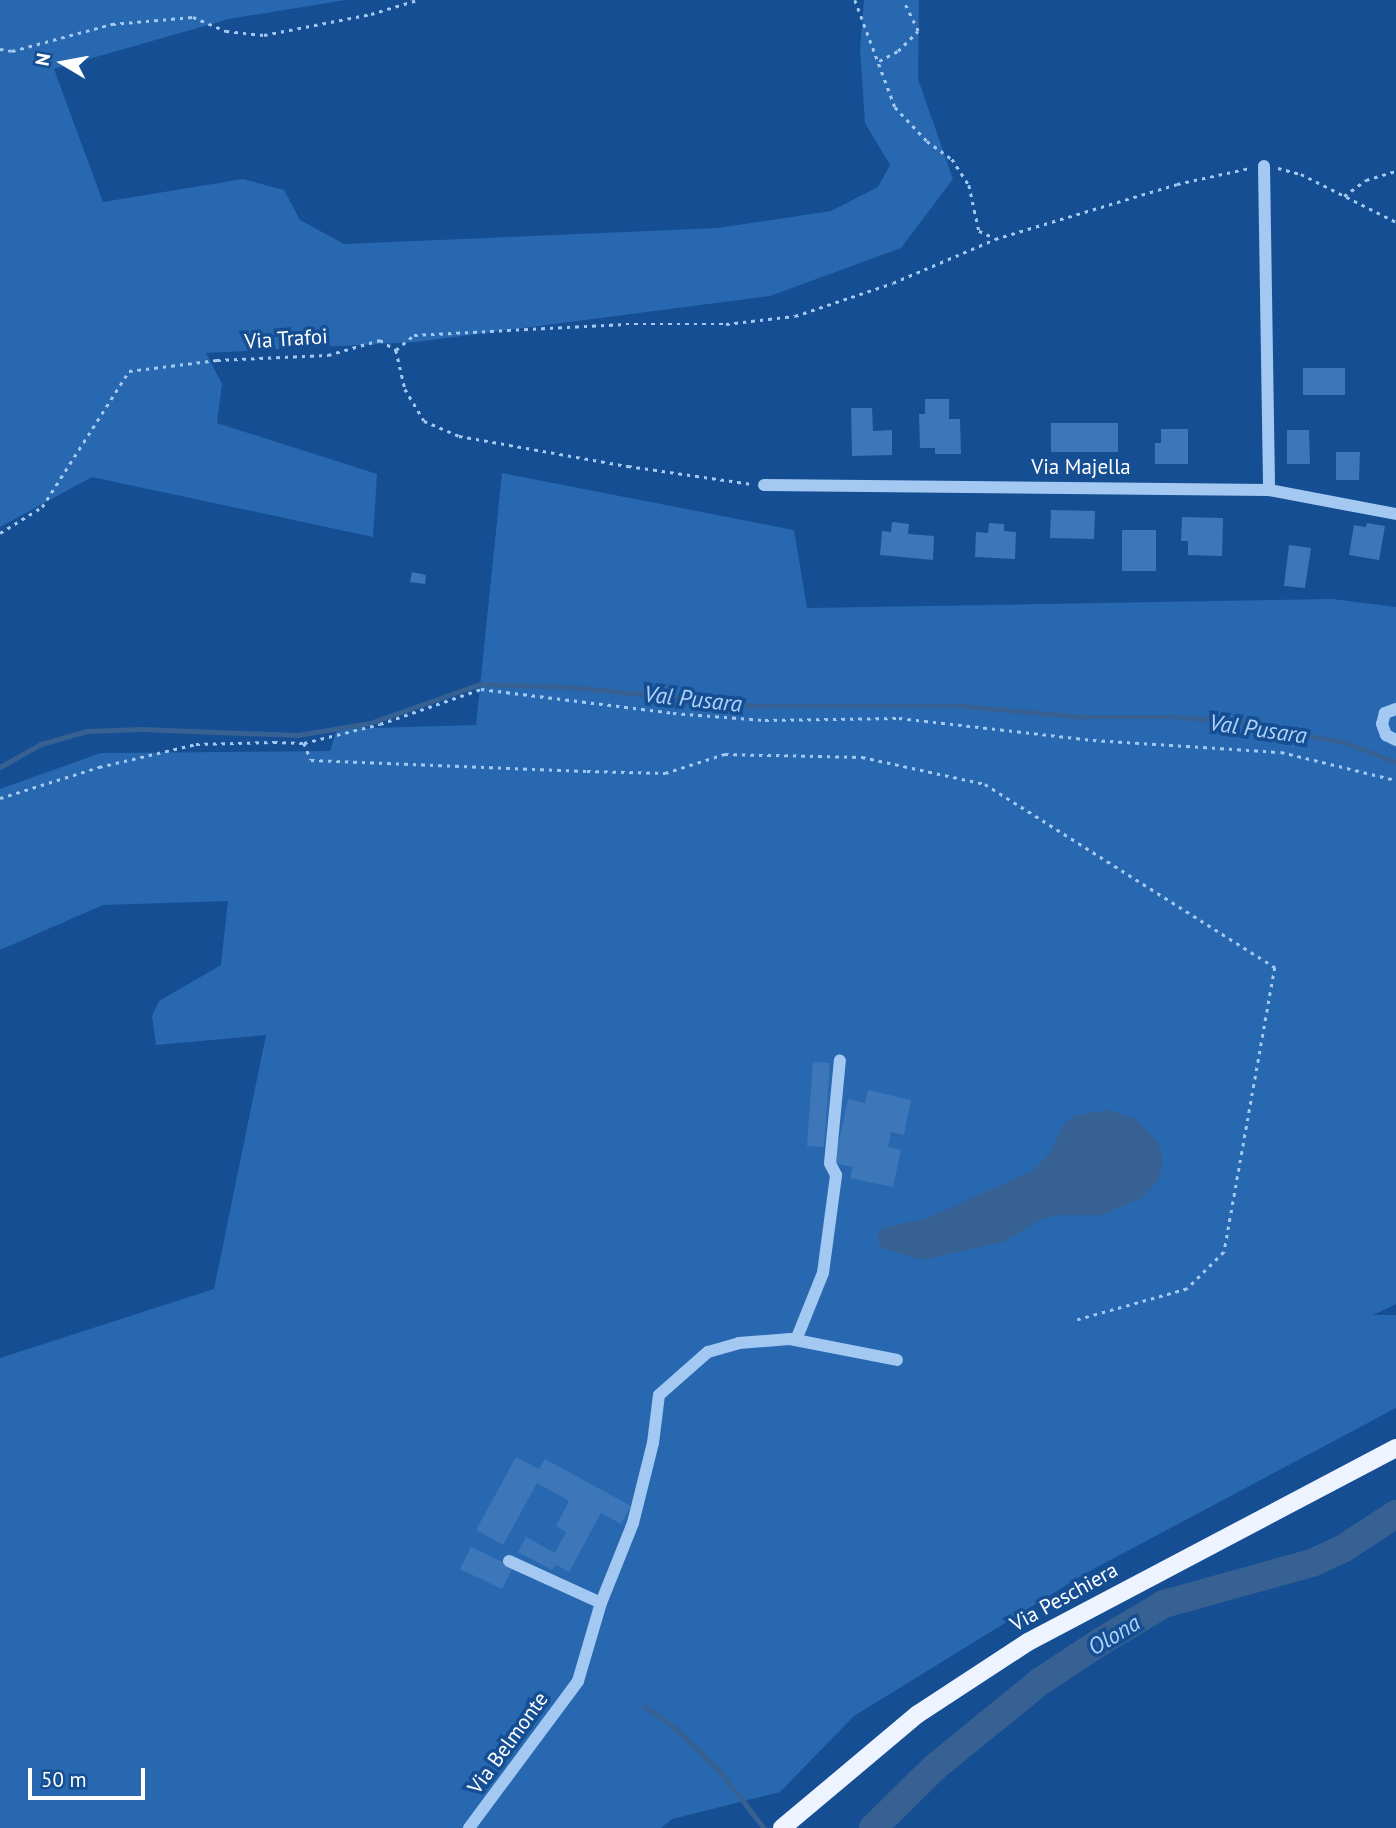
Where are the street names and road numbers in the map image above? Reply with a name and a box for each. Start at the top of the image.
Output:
street label: Via Trafoi [243,324,329,354]
street label: Via Majella [1031,454,1131,480]
street label: Via Peschiera [1006,1557,1122,1637]
street label: Via Belmonte [463,1687,553,1799]

